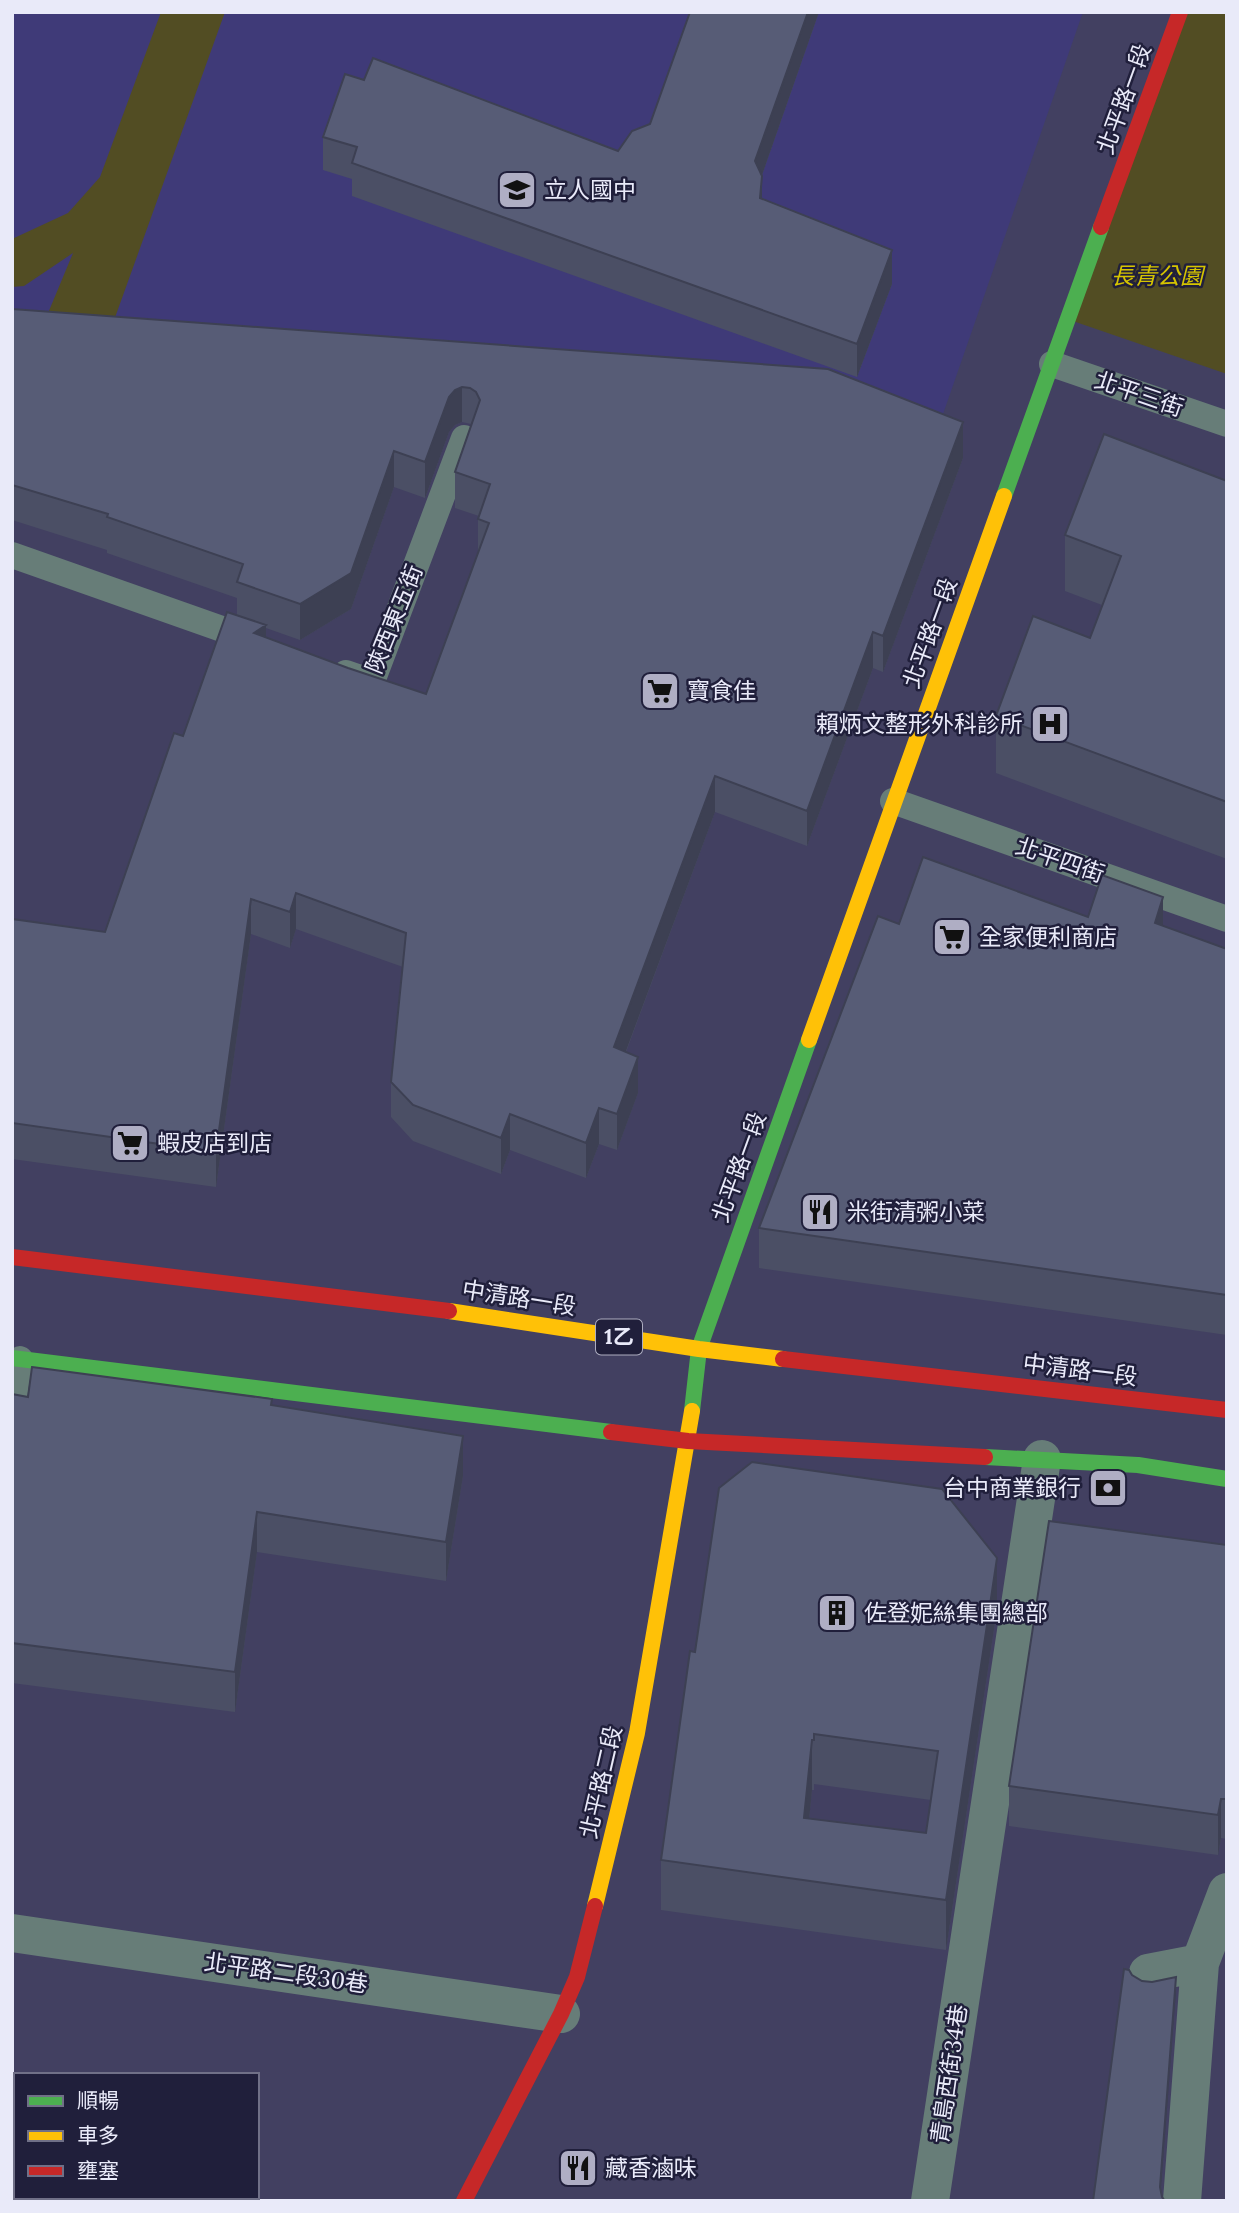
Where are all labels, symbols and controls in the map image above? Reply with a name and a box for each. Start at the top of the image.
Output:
street label: 北平路一段 [1090,40,1157,158]
school or university icon: 立人國中 [496,169,538,211]
place label: 立人國中 [544,175,636,204]
park label: 長青公園 [1111,261,1206,290]
street label: 北平三街 [1091,365,1187,422]
street label: 陝西東五街 [359,560,429,678]
street label: 北平路一段 [896,574,963,692]
supermarket icon: 寶食佳 [639,670,681,712]
place label: 寶食佳 [687,676,756,705]
hospital icon: 賴炳文整形外科診所 [1029,703,1071,745]
place label: 賴炳文整形外科診所 [816,709,1023,738]
street label: 北平四街 [1012,831,1108,888]
supermarket icon: 全家便利商店 [931,916,973,958]
place label: 全家便利商店 [979,922,1117,951]
street label: 北平路一段 [705,1108,772,1226]
supermarket icon: 蝦皮店到店 [109,1122,151,1164]
place label: 蝦皮店到店 [157,1128,272,1157]
restaurant icon: 米街清粥小菜 [799,1191,841,1233]
place label: 米街清粥小菜 [847,1197,985,1226]
street label: 中清路一段 [460,1274,578,1321]
road number: 1乙 [596,1320,642,1354]
street label: 中清路一段 [1021,1348,1139,1391]
bank icon: 台中商業銀行 [1087,1467,1129,1509]
place label: 台中商業銀行 [943,1473,1081,1502]
building icon: 佐登妮絲集團總部 [816,1592,858,1634]
place label: 佐登妮絲集團總部 [864,1598,1048,1627]
street label: 北平路二段 [573,1723,628,1841]
street label: 北平路二段30巷 [202,1947,370,1998]
street label: 青島西街34巷 [924,2002,973,2145]
legend [14,2073,259,2199]
text: 順暢 [77,2087,119,2114]
text: 車多 [77,2122,119,2149]
restaurant icon: 藏香滷味 [557,2147,599,2189]
place label: 藏香滷味 [605,2153,697,2182]
text: 壅塞 [77,2157,119,2184]

